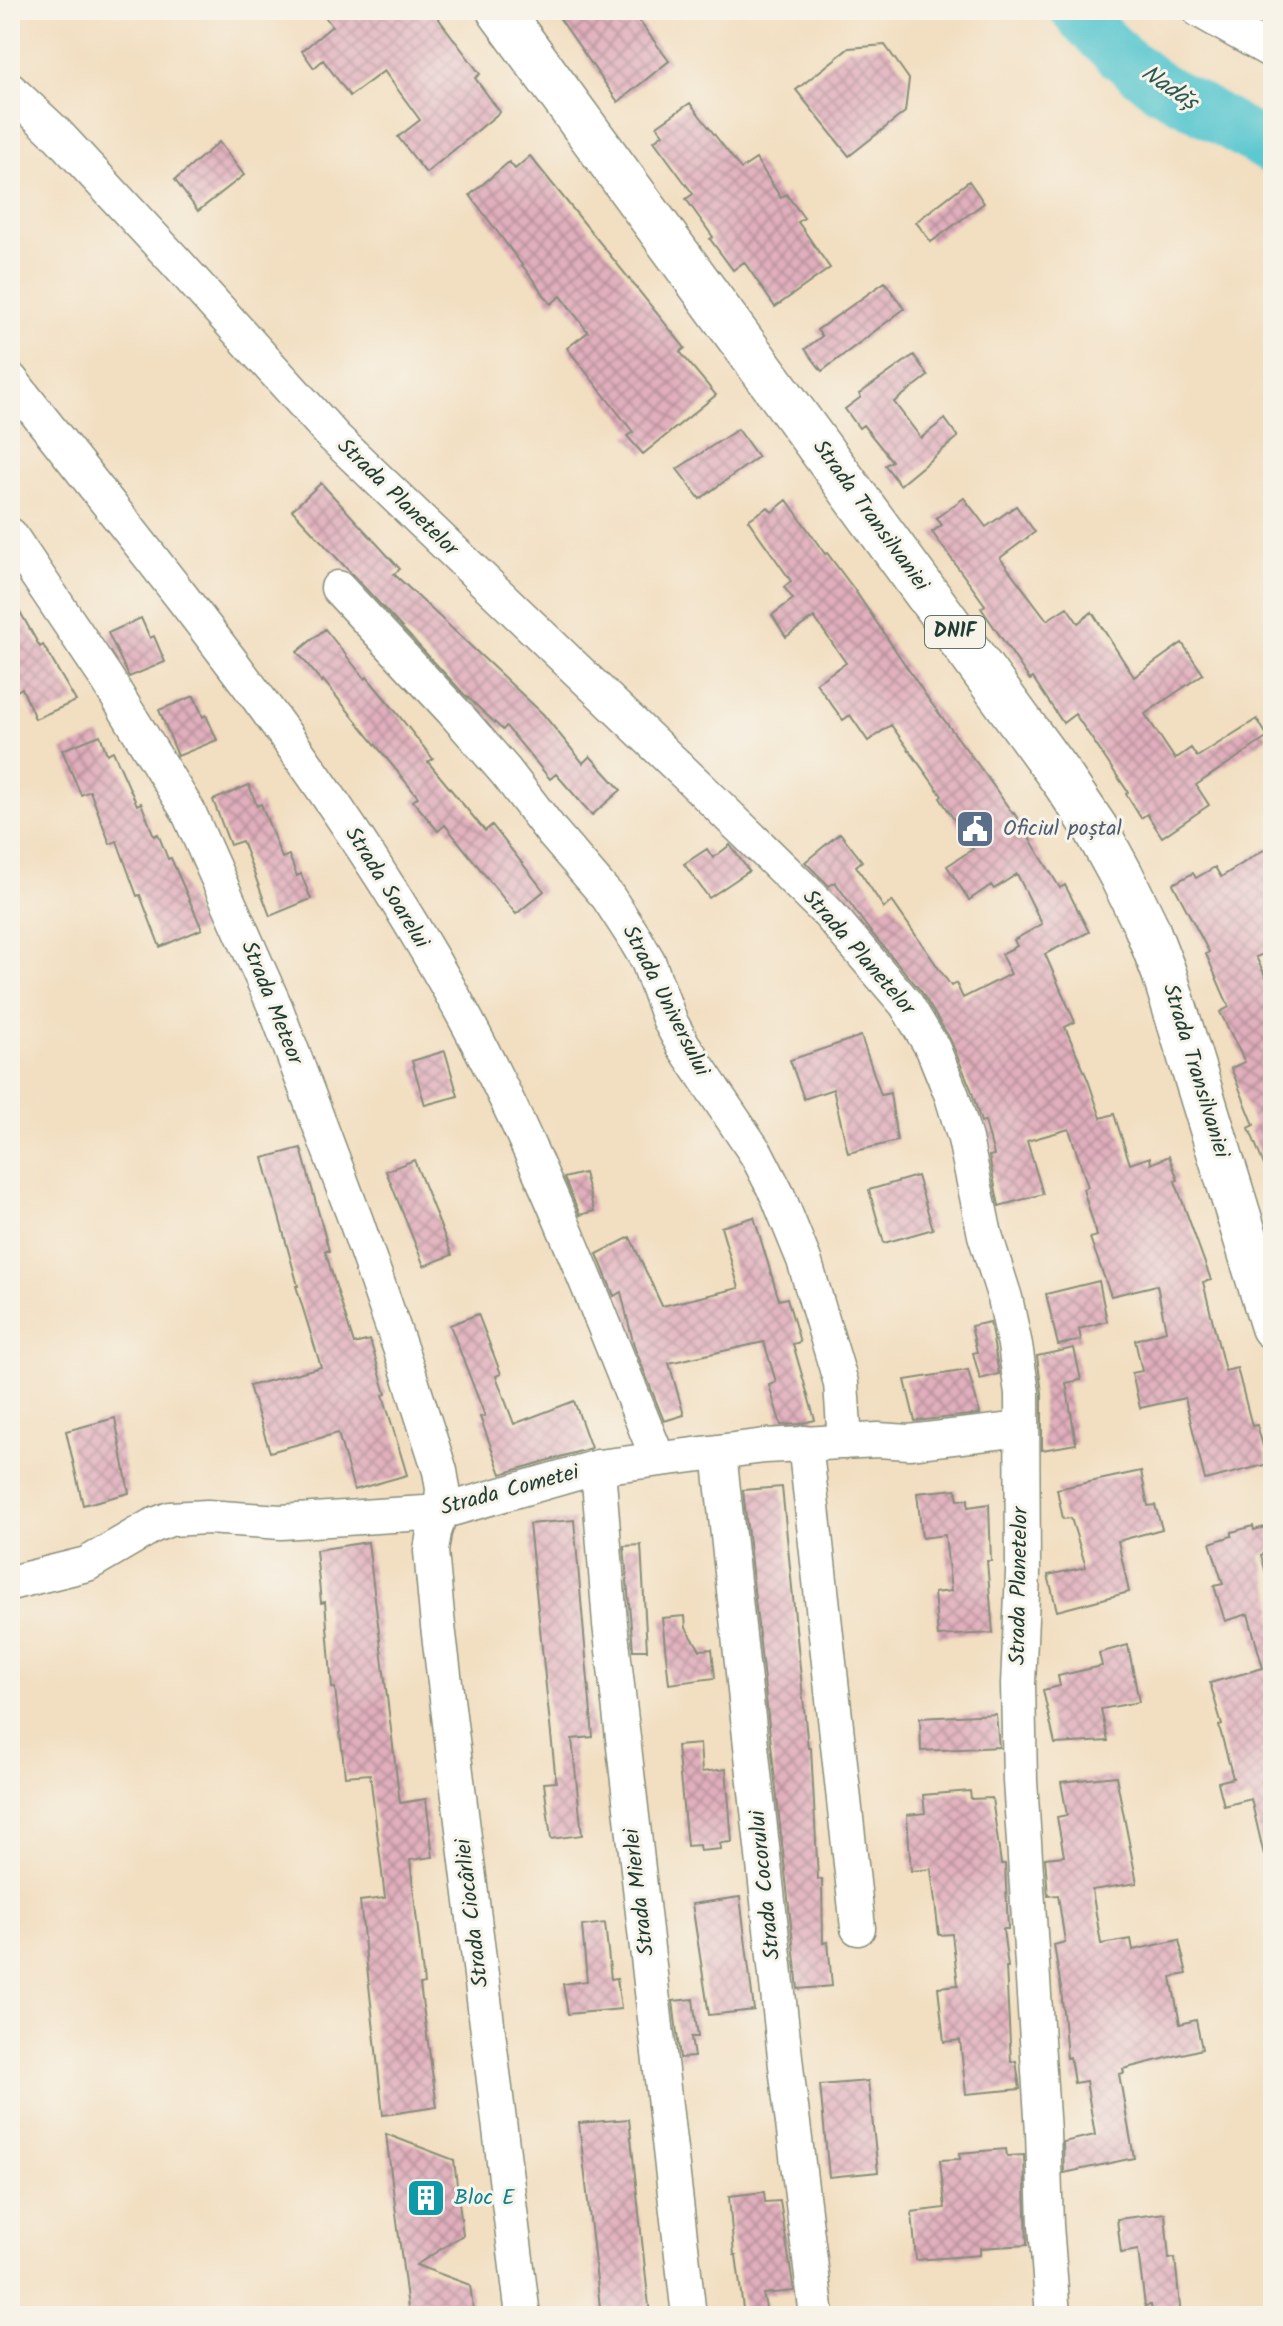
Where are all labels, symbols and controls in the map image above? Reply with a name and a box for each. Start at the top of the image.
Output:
water label: Nadăș [1133,55,1207,123]
street label: Strada Planetelor [328,430,467,567]
street label: Strada Transilvaniei [803,433,938,600]
road number: DN1F [925,616,985,648]
public building icon: Oficiul poștal [954,808,996,850]
place label: Oficiul poștal [1003,812,1123,847]
street label: Strada Soarelui [335,820,438,957]
street label: Strada Planetelor [793,882,924,1025]
street label: Strada Universului [612,919,719,1083]
street label: Strada Meteor [230,936,312,1072]
street label: Strada Transilvaniei [1152,979,1238,1163]
street label: Strada Cometei [437,1456,584,1526]
street label: Strada Planetelor [1001,1505,1039,1665]
street label: Strada Cocorului [741,1808,791,1961]
street label: Strada Mierlei [615,1825,665,1958]
street label: Strada Ciocârliei [446,1836,499,1989]
building icon: Bloc E [405,2177,447,2219]
place label: Bloc E [454,2181,516,2216]

